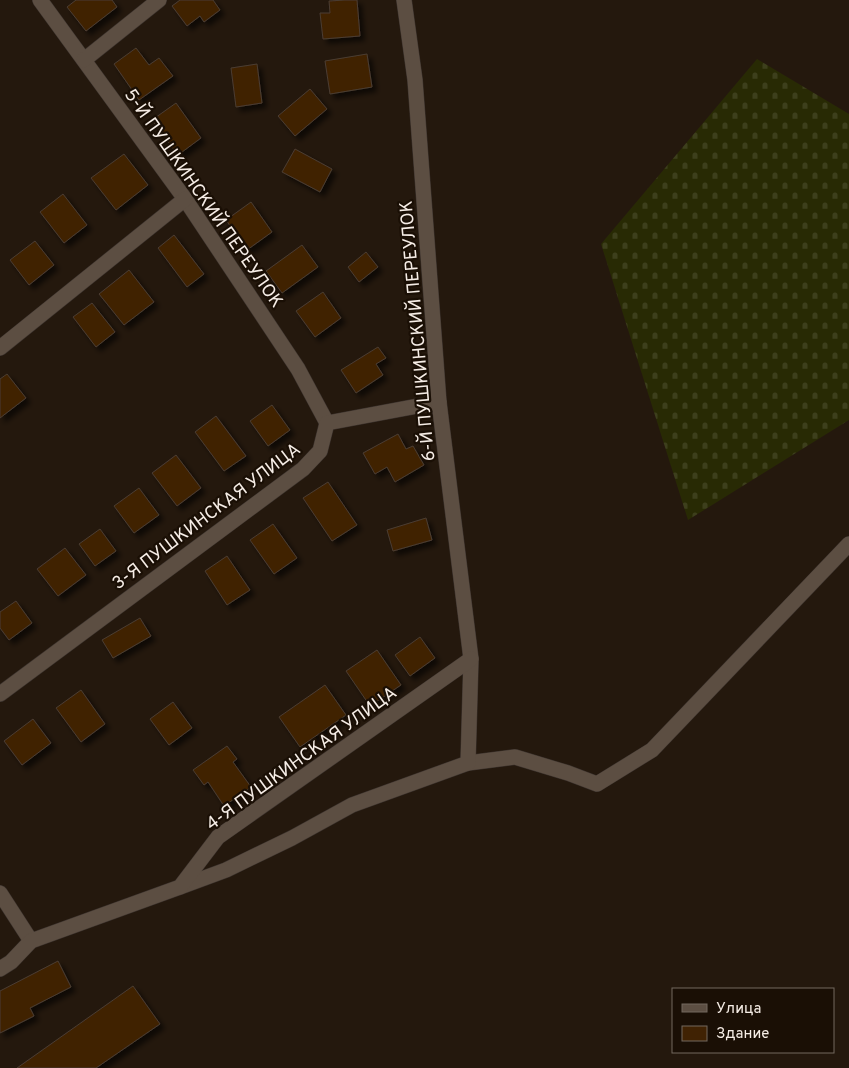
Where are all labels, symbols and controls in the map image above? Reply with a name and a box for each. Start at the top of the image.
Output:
street label: 5-Й ПУШКИНСКИЙ ПЕРЕУЛОК [118,84,289,313]
street label: 6-Й ПУШКИНСКИЙ ПЕРЕУЛОК [394,199,441,462]
street label: 3-Я ПУШКИНСКАЯ УЛИЦА [108,439,306,596]
street label: 4-Я ПУШКИНСКАЯ УЛИЦА [202,682,402,836]
legend [672,988,834,1053]
text: Улица [716,1000,761,1019]
text: Здание [716,1025,769,1044]

